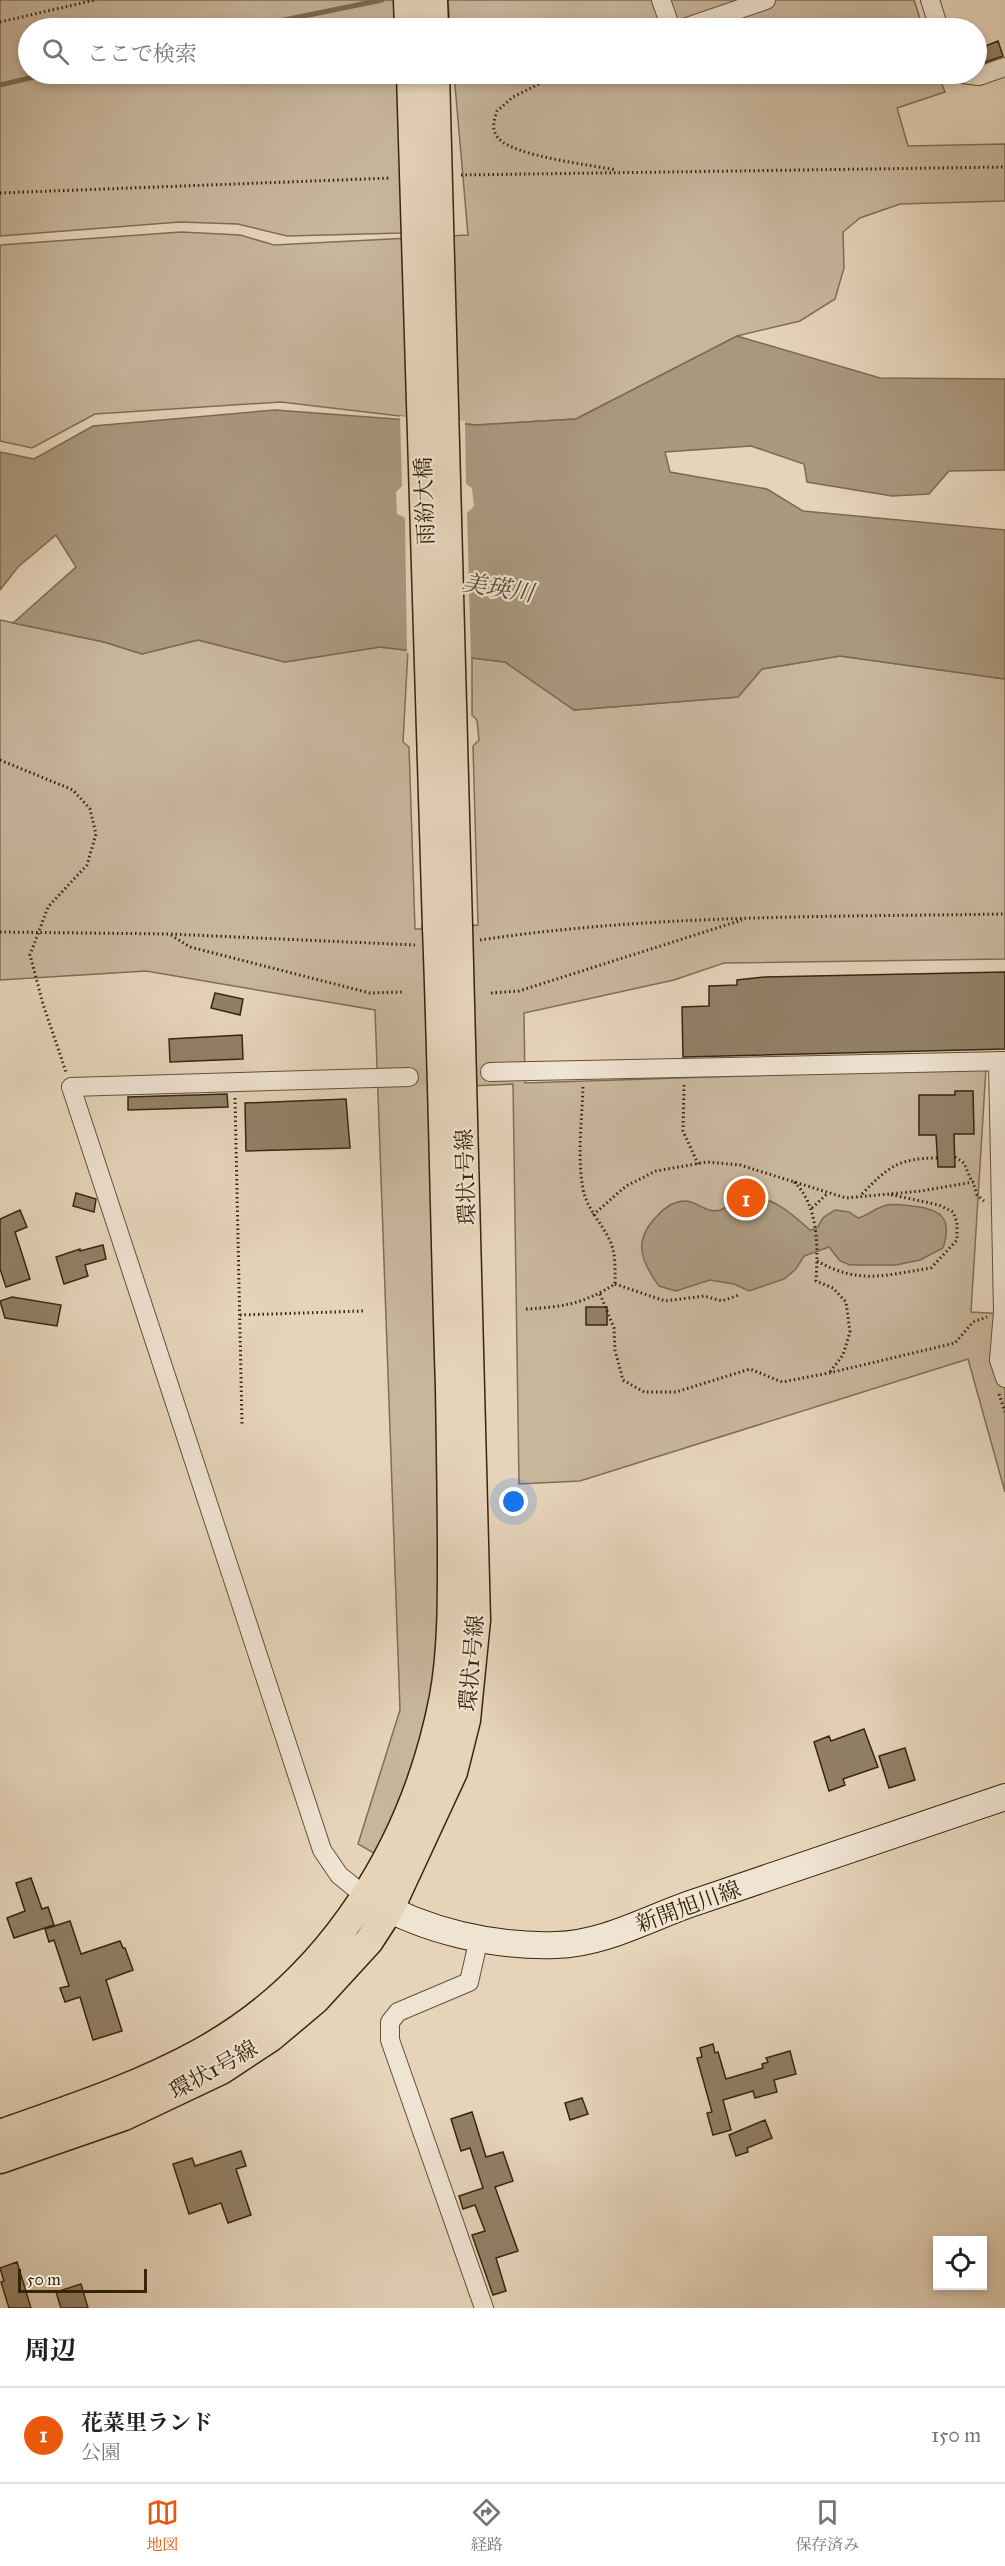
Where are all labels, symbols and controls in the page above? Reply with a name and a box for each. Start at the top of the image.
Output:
search box [18,18,987,84]
icon: search [39,35,72,68]
text: ここで検索 [87,40,197,67]
street label: 雨紛大橋 [409,457,440,545]
water label: 美瑛川 [460,568,539,609]
street label: 環状1号線 [450,1128,481,1226]
pin: 1 [726,1176,766,1220]
your location [499,1487,528,1516]
street label: 環状1号線 [454,1614,489,1712]
street label: 新開旭川線 [632,1875,744,1938]
street label: 環状1号線 [164,2034,262,2105]
map controls [933,2236,987,2290]
button: locate [933,2236,987,2290]
scale bar [18,2266,147,2294]
text: 50 m [27,2270,61,2289]
text: 周辺 [24,2334,76,2366]
text: 花菜里ランド [81,2409,213,2436]
text: 1 [40,2423,47,2447]
text: 150 m [931,2423,981,2447]
text: 公園 [81,2440,121,2464]
tab: 地図 [146,2496,179,2555]
tab: 経路 [470,2496,503,2555]
tab: 保存済み [795,2496,859,2555]

